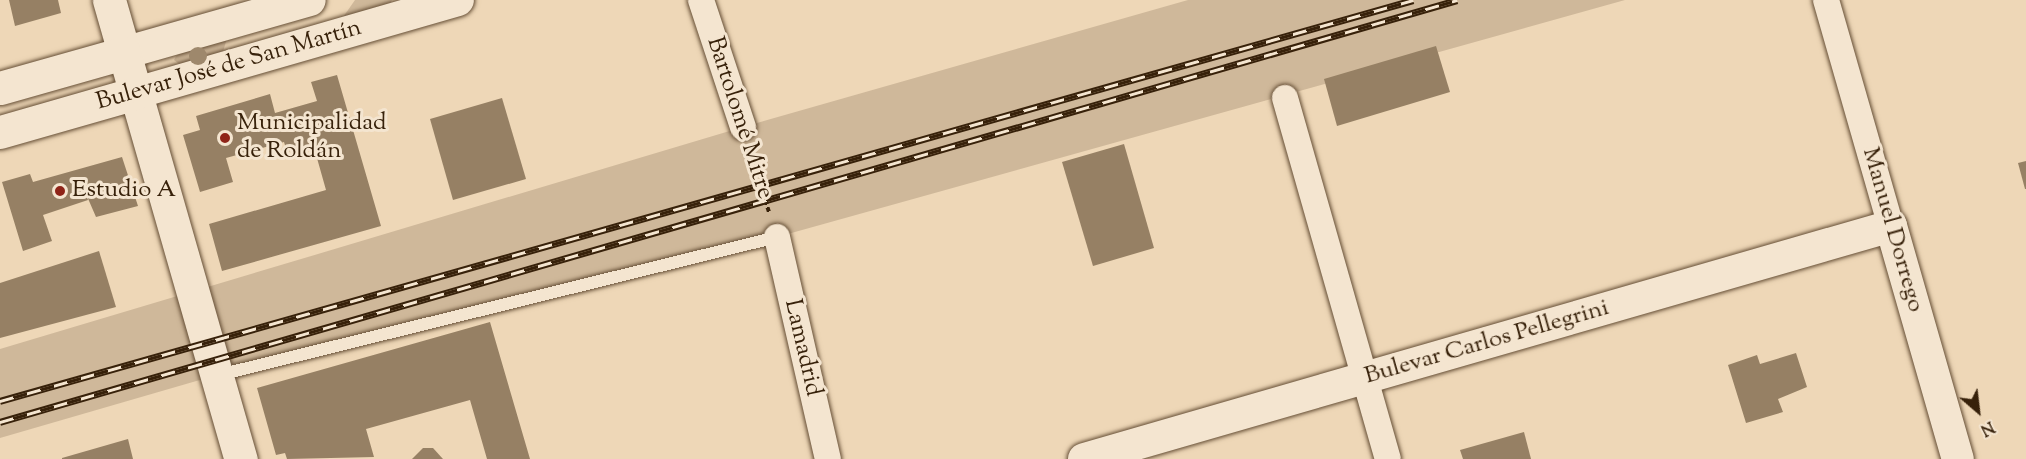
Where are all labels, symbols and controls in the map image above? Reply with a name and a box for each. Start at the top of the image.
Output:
street label: Bulevar José de San Martín [93,14,365,118]
street label: Bartolomé Mitre [699,33,779,203]
place label: Municipalidad de Roldán [237,110,387,166]
marker: Municipalidad de Roldán [218,131,232,145]
street label: Manuel Dorrego [1855,144,1929,316]
place label: Estudio A [72,177,176,205]
marker: Estudio A [53,184,67,198]
street label: Bulevar Carlos Pellegrini [1362,294,1612,392]
street label: Lamadrid [777,297,827,399]
north arrow [1948,381,2008,441]
text: N [1976,414,1998,440]

